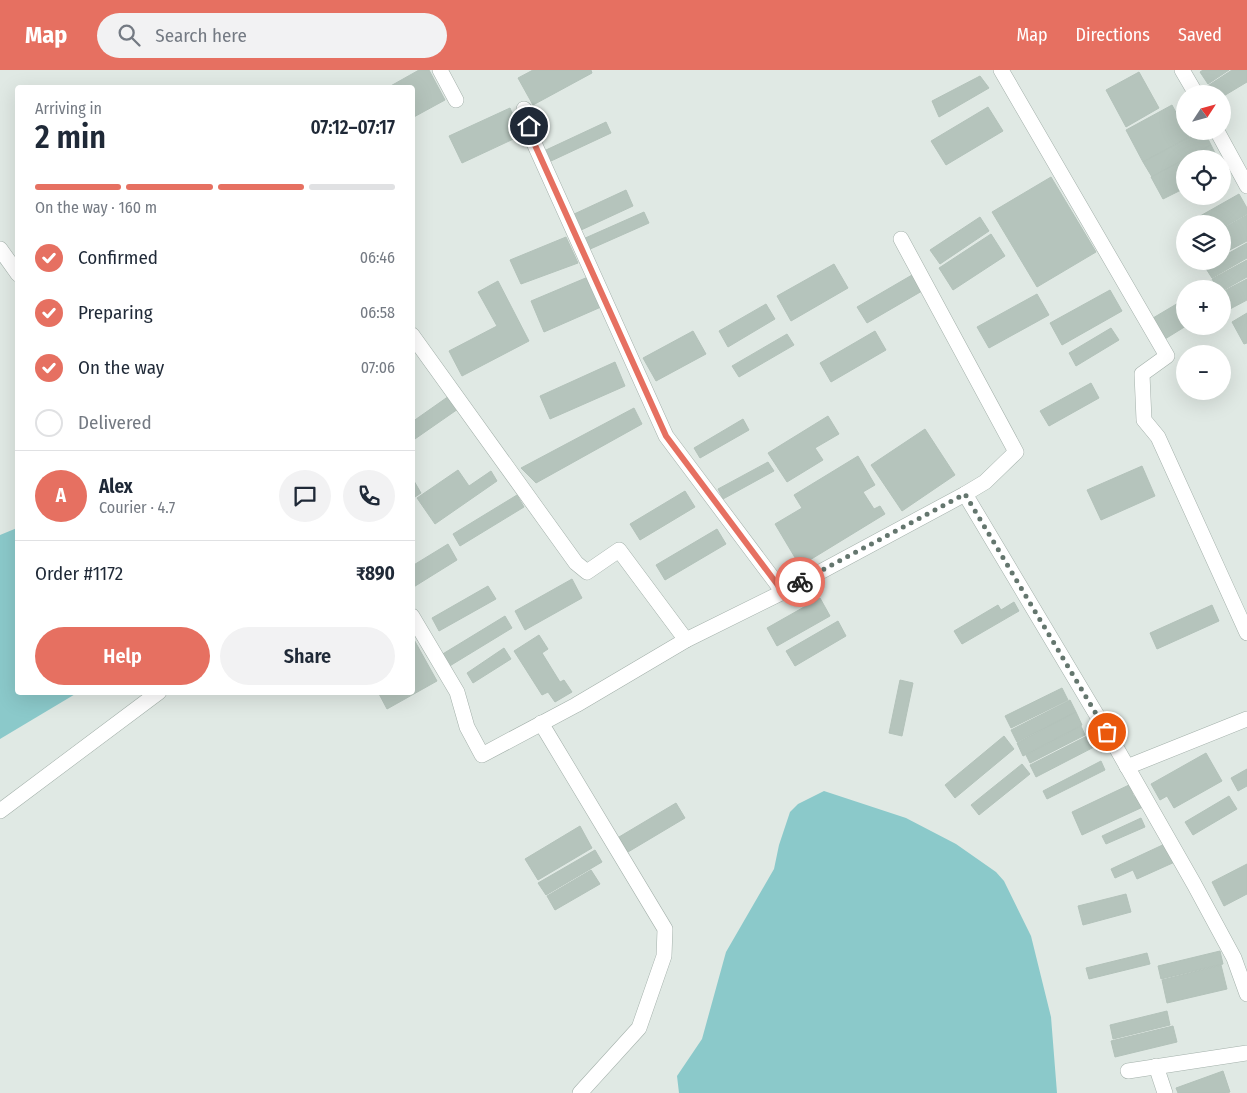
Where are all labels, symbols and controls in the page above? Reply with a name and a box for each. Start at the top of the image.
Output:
search box [97,13,447,58]
text: Map [25,21,67,49]
icon: search [115,21,143,49]
text: Search here [155,24,247,47]
text: Map [1016,24,1048,46]
text: Directions [1076,24,1150,46]
text: Saved [1178,24,1222,46]
north arrow [1176,85,1231,140]
map controls [1176,85,1231,400]
text: Arriving in [35,99,102,118]
pin [508,105,550,147]
icon: home [515,112,543,140]
text: 07:12–07:17 [310,116,395,139]
text: 2 min [35,118,106,156]
button: locate [1176,150,1231,205]
text: On the way · 160 m [35,198,157,217]
button: layers [1176,215,1231,270]
icon: check [35,244,63,272]
text: Confirmed [78,246,158,269]
text: 06:46 [360,248,395,267]
button: + [1176,280,1231,335]
icon: check [35,299,63,327]
text: Preparing [78,301,153,324]
text: 06:58 [360,303,395,322]
button: − [1176,345,1231,400]
icon: check [35,354,63,382]
text: On the way [78,356,164,379]
text: 07:06 [361,358,395,377]
text: Delivered [78,411,152,434]
button: chat [279,470,331,522]
button: phone [343,470,395,522]
text: Alex [99,475,133,498]
text: A [56,484,66,507]
text: Courier · 4.7 [99,498,175,517]
courier [775,557,825,607]
text: Order #1172 [35,562,123,585]
text: ₹890 [356,562,395,585]
icon: bike [786,568,814,596]
button: Help [35,627,210,685]
button: Share [220,627,395,685]
pin [1086,711,1128,753]
icon: bag [1093,718,1121,746]

